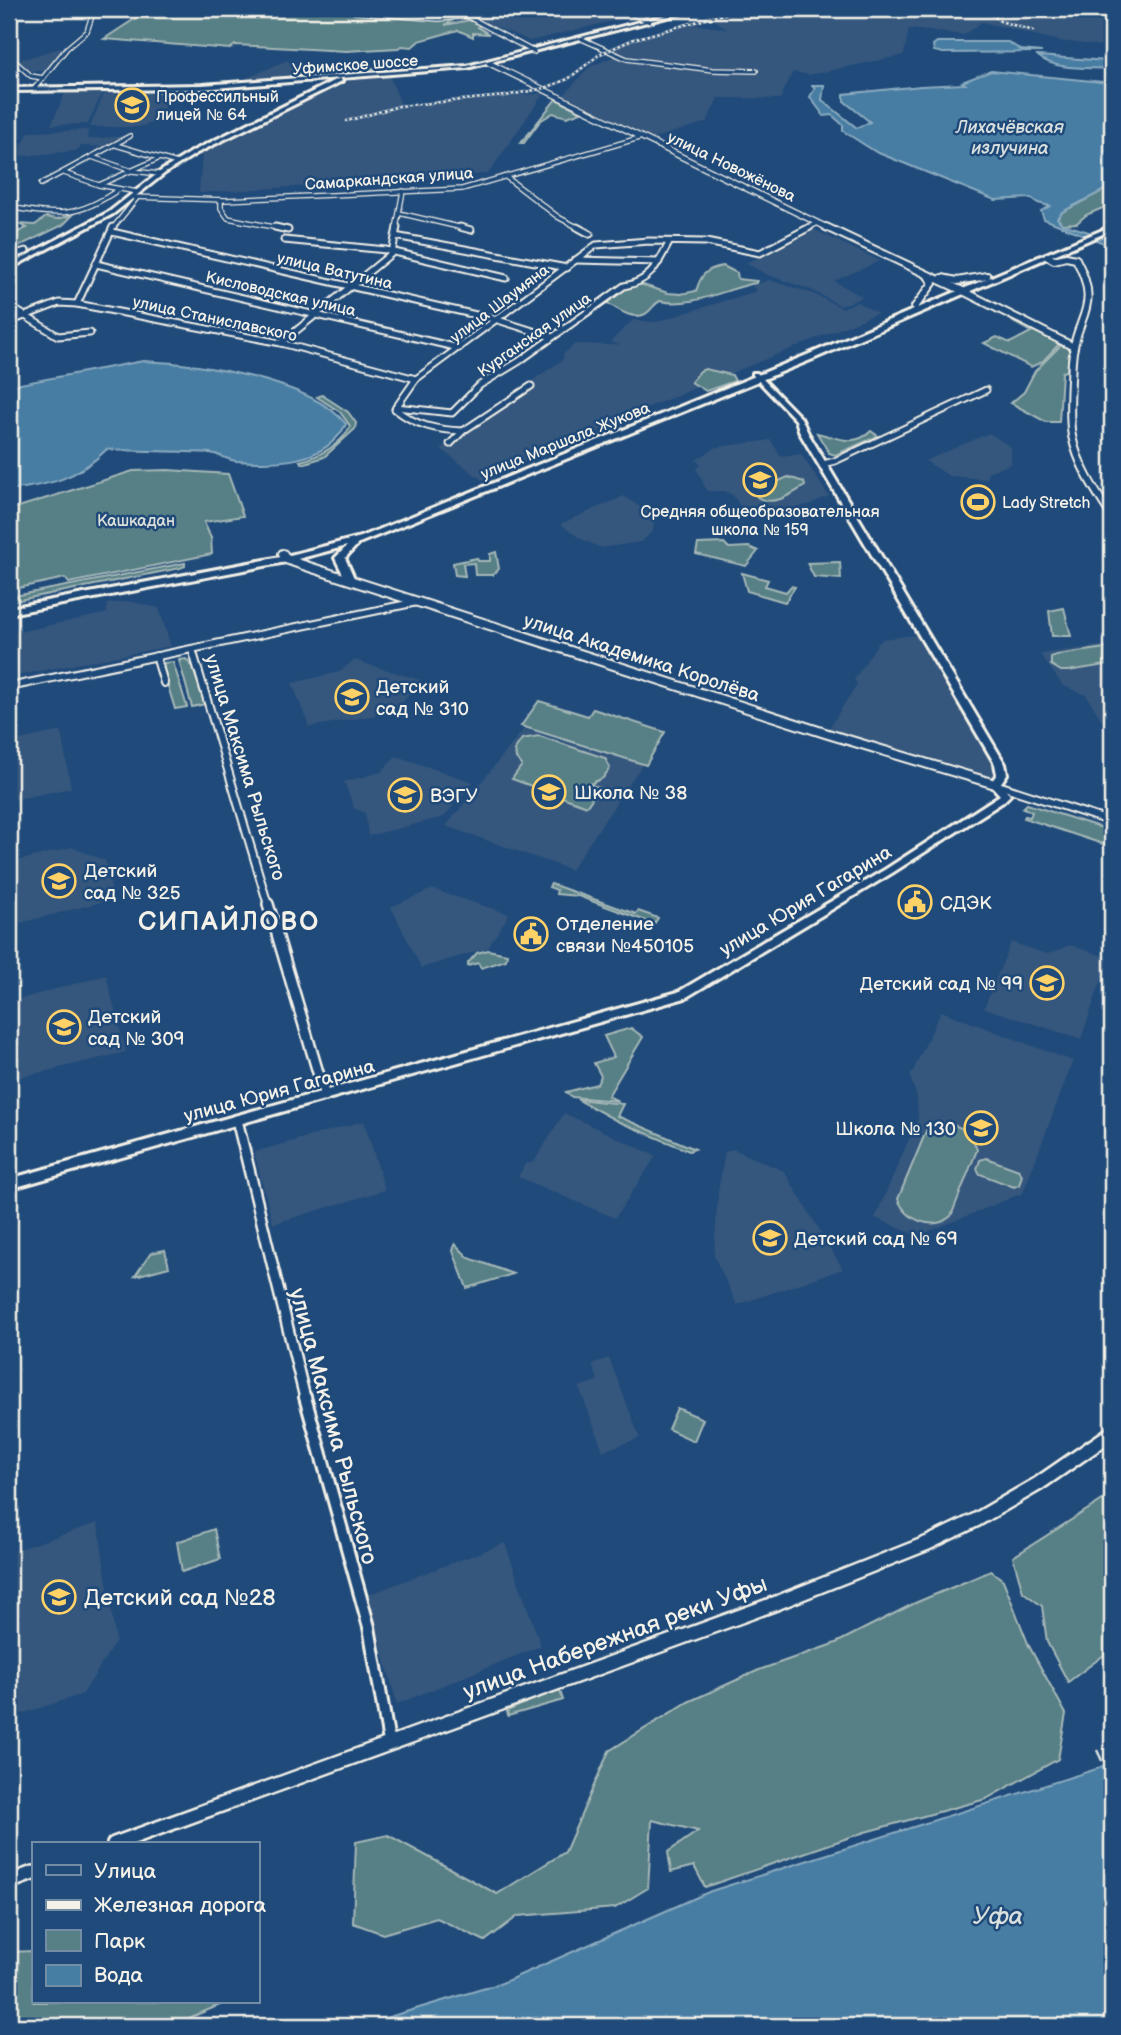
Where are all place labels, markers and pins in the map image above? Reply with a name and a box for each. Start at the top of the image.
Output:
school or university icon: Профессильный лицей № 64 [113,86,151,124]
place label: Профессильный лицей № 64 [156,88,279,125]
school or university icon: Средняя общеобразовательная школа № 159 [741,461,779,499]
sports icon: Lady Stretch [959,483,997,521]
place label: Lady Stretch [1002,494,1091,513]
place label: Средняя общеобразовательная школа № 159 [640,503,880,540]
place label: Детский сад № 310 [376,676,469,721]
school or university icon: Детский сад № 310 [333,678,371,716]
school or university icon: Школа № 38 [530,773,568,811]
school or university icon: ВЭГУ [386,776,424,814]
place label: Школа № 38 [574,782,687,805]
place label: ВЭГУ [430,785,478,808]
place label: Детский сад № 325 [84,860,181,905]
school or university icon: Детский сад № 325 [40,862,78,900]
public building icon: СДЭК [896,883,934,921]
place label: СДЭК [940,892,992,915]
place label: Отделение связи №450105 [556,913,694,958]
public building icon: Отделение связи №450105 [512,915,550,953]
school or university icon: Детский сад № 99 [1028,964,1066,1002]
place label: Детский сад № 99 [860,973,1023,996]
place label: Детский сад № 309 [88,1006,185,1051]
school or university icon: Детский сад № 309 [45,1008,83,1046]
school or university icon: Школа № 130 [962,1109,1000,1147]
place label: Школа № 130 [835,1118,956,1141]
school or university icon: Детский сад № 69 [751,1219,789,1257]
place label: Детский сад № 69 [794,1228,958,1251]
school or university icon: Детский сад №28 [40,1578,78,1616]
place label: Детский сад №28 [84,1584,276,1612]

